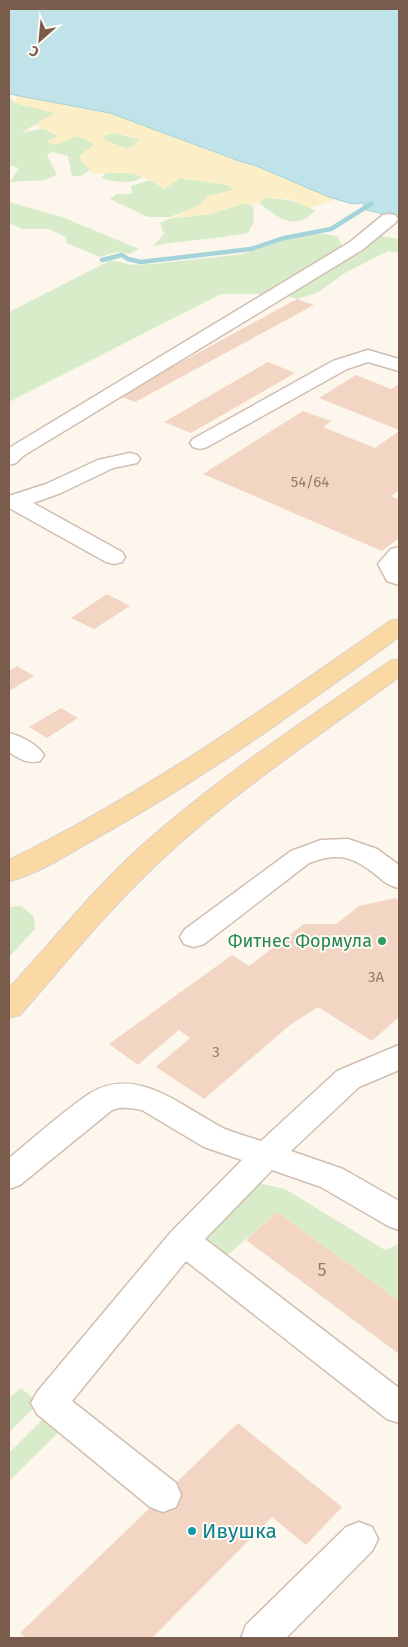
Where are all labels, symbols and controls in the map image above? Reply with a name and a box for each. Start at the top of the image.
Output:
north arrow [15,15,65,65]
text: С [27,42,42,61]
house number: 54/64 [291,473,329,491]
place label: Фитнес Формула [228,930,372,952]
marker: Фитнес Формула [376,935,388,947]
house number: 3А [368,968,384,986]
house number: 3 [212,1043,220,1061]
house number: 5 [317,1259,327,1281]
place label: Ивушка [202,1518,277,1544]
marker: Ивушка [186,1525,198,1537]

